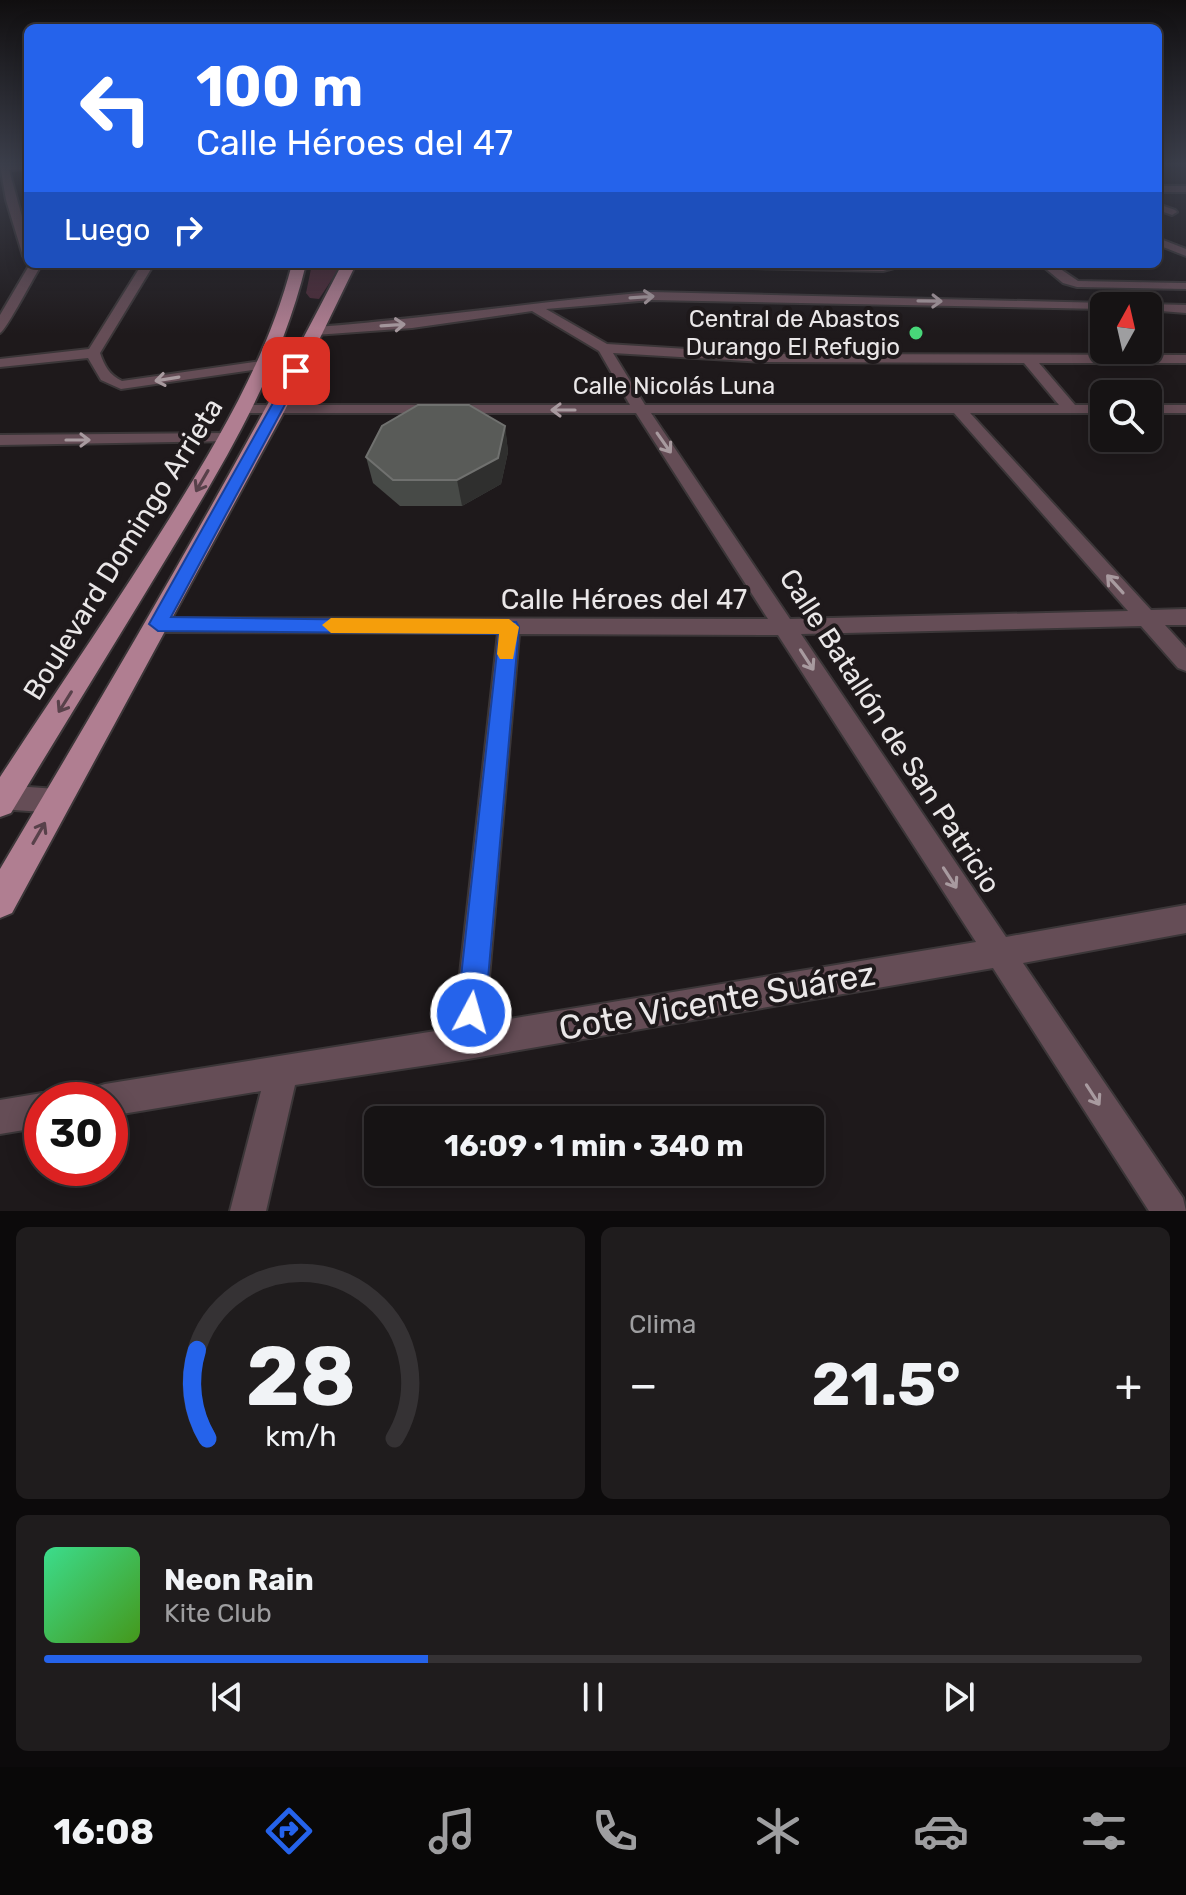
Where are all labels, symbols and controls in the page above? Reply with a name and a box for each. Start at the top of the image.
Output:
text: 100 m [196,54,363,120]
icon: left [64,56,168,160]
text: Calle Héroes del 47 [196,121,513,164]
icon: right [166,208,210,252]
text: Luego [64,212,150,248]
one-way arrow [628,289,655,304]
north arrow [1090,292,1162,364]
map controls [1090,292,1162,452]
one-way arrow [916,293,943,309]
place label: Central de Abastos Durango El Refugio [686,305,900,361]
one-way arrow [379,317,406,332]
marker: Central de Abastos Durango El Refugio [907,324,925,342]
pin [262,337,330,405]
icon: arrive [274,349,318,393]
street label: Calle Nicolás Luna [573,372,775,400]
one-way arrow [155,373,180,388]
button: search [1090,380,1162,452]
street label: Boulevard Domingo Arrieta [16,392,230,706]
one-way arrow [550,402,577,418]
one-way arrow [64,432,91,448]
one-way arrow [656,432,672,454]
one-way arrow [194,469,210,492]
street label: Calle Batallón de San Patricio [773,563,1007,899]
one-way arrow [1106,574,1124,594]
street label: Calle Héroes del 47 [501,583,747,616]
one-way arrow [799,649,815,671]
one-way arrow [56,690,73,712]
one-way arrow [31,822,47,845]
one-way arrow [942,866,958,888]
street label: Cote Vicente Suárez [556,953,878,1049]
position arrow [429,971,513,1055]
speed limit sign: 30 [24,1082,128,1186]
one-way arrow [1085,1083,1101,1105]
text: 16:09 · 1 min · 340 m [444,1128,744,1164]
text: Clima [629,1309,696,1340]
text: 28 [245,1327,356,1426]
text: 21.5° [811,1349,961,1420]
text: − [629,1359,658,1411]
text: + [1115,1359,1142,1411]
text: km/h [265,1419,336,1453]
text: Neon Rain [164,1562,314,1598]
text: Kite Club [164,1598,272,1629]
icon: previous [205,1675,249,1719]
icon: pause [571,1675,615,1719]
icon: next [937,1675,981,1719]
icon: directions [261,1803,317,1859]
icon: music [424,1803,480,1859]
icon: phone [587,1803,643,1859]
icon: climate [750,1803,806,1859]
icon: car [913,1803,969,1859]
icon: filters [1076,1803,1132,1859]
text: 16:08 [54,1810,154,1853]

